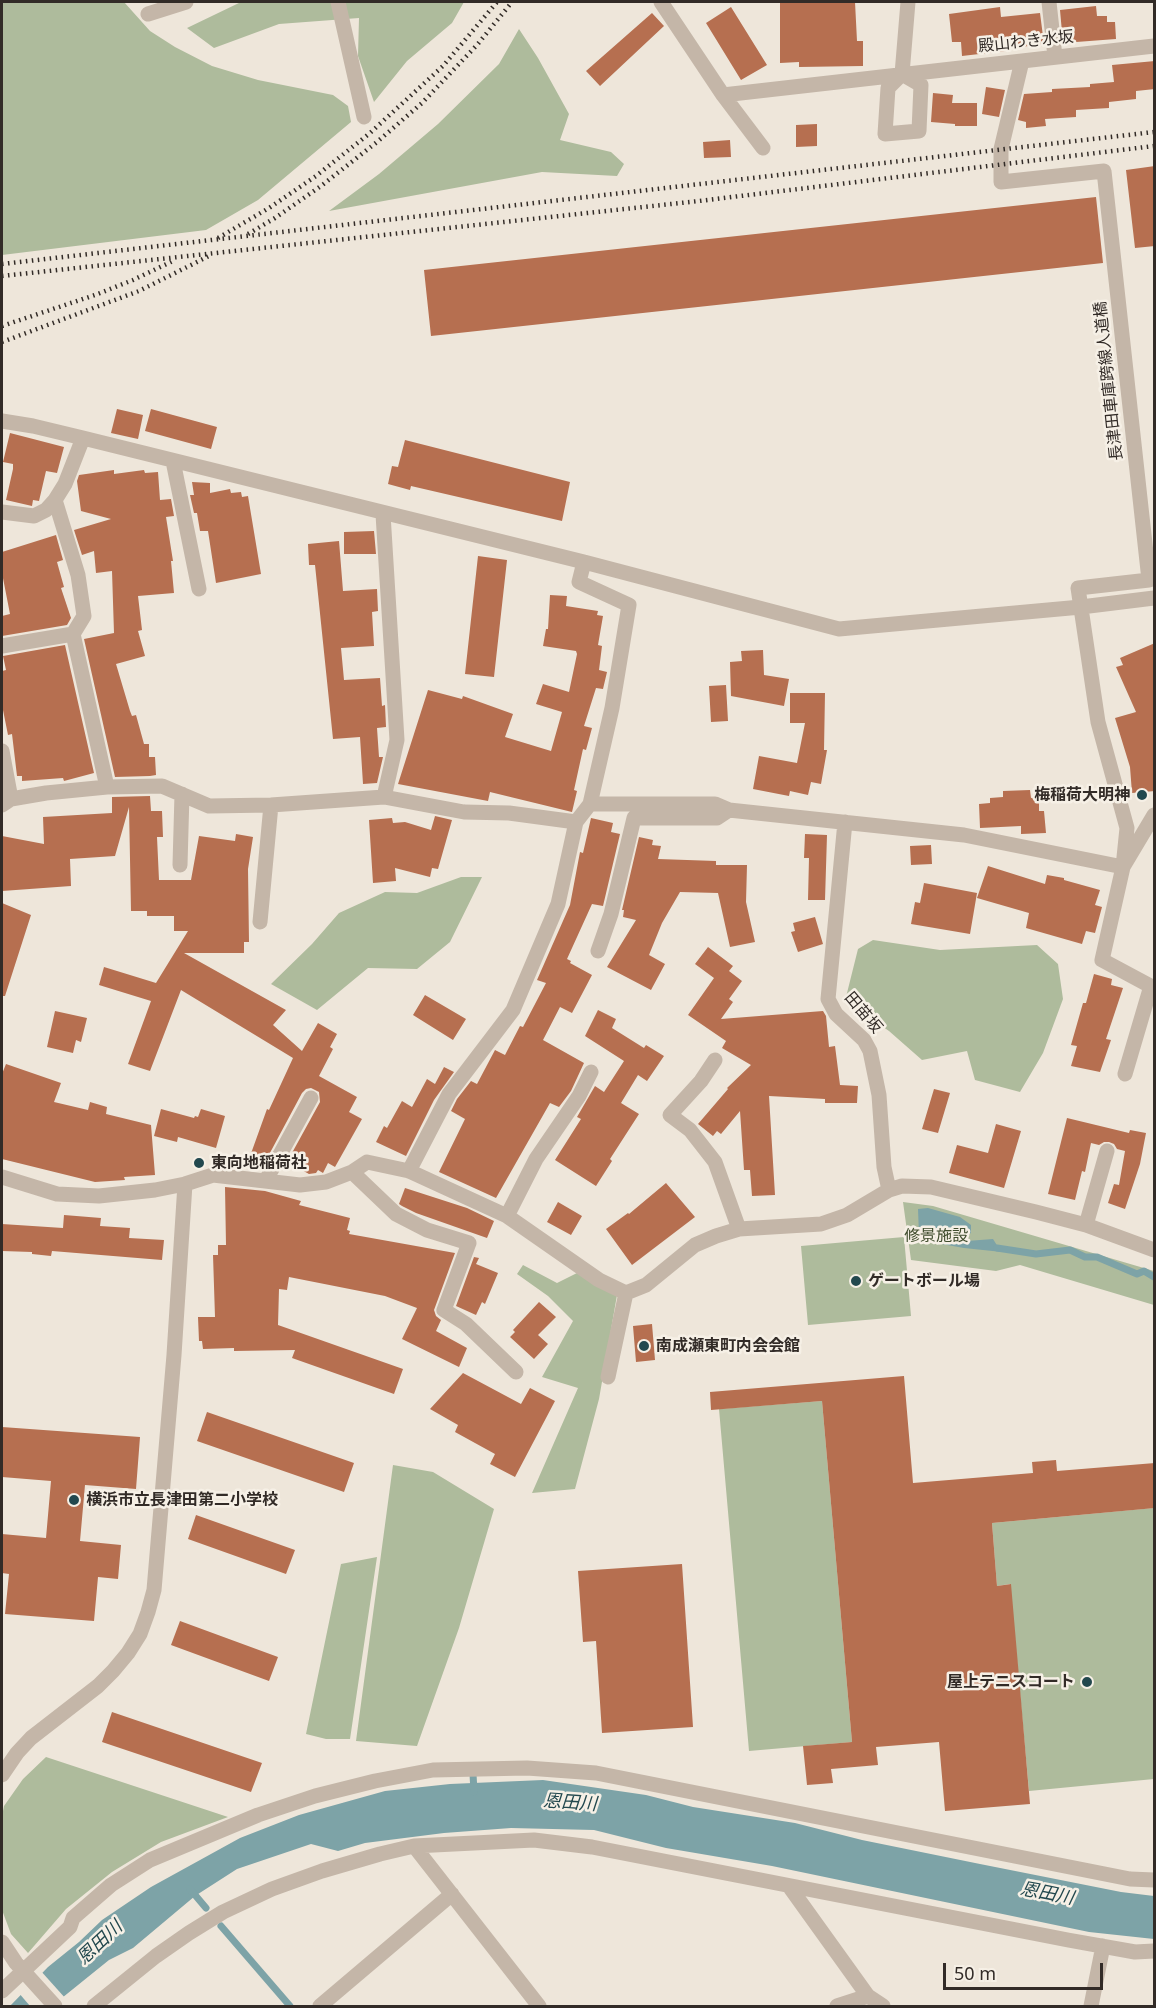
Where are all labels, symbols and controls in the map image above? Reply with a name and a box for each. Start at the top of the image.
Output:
street label: 殿山わき水坂 [977,27,1075,57]
street label: 長津田車庫跨線人道橋 [1091,300,1127,462]
place label: 梅稲荷大明神 [1034,785,1130,805]
marker: 梅稲荷大明神 [1135,788,1149,802]
street label: 田苗坂 [840,988,886,1038]
place label: 東向地稲荷社 [211,1153,307,1173]
marker: 東向地稲荷社 [192,1156,206,1170]
park label: 修景施設 [904,1226,968,1246]
place label: ゲートボール場 [868,1271,980,1291]
marker: ゲートボール場 [849,1274,863,1288]
place label: 南成瀬東町内会会館 [656,1336,800,1356]
marker: 南成瀬東町内会会館 [637,1339,651,1353]
place label: 横浜市立長津田第二小学校 [86,1490,278,1510]
marker: 横浜市立長津田第二小学校 [67,1493,81,1507]
place label: 屋上テニスコート [947,1672,1075,1692]
marker: 屋上テニスコート [1080,1675,1094,1689]
water label: 恩田川 [542,1790,598,1816]
water label: 恩田川 [1018,1878,1076,1910]
water label: 恩田川 [73,1917,127,1969]
scale bar [946,1951,1106,1989]
text: 50 m [954,1961,996,1985]

